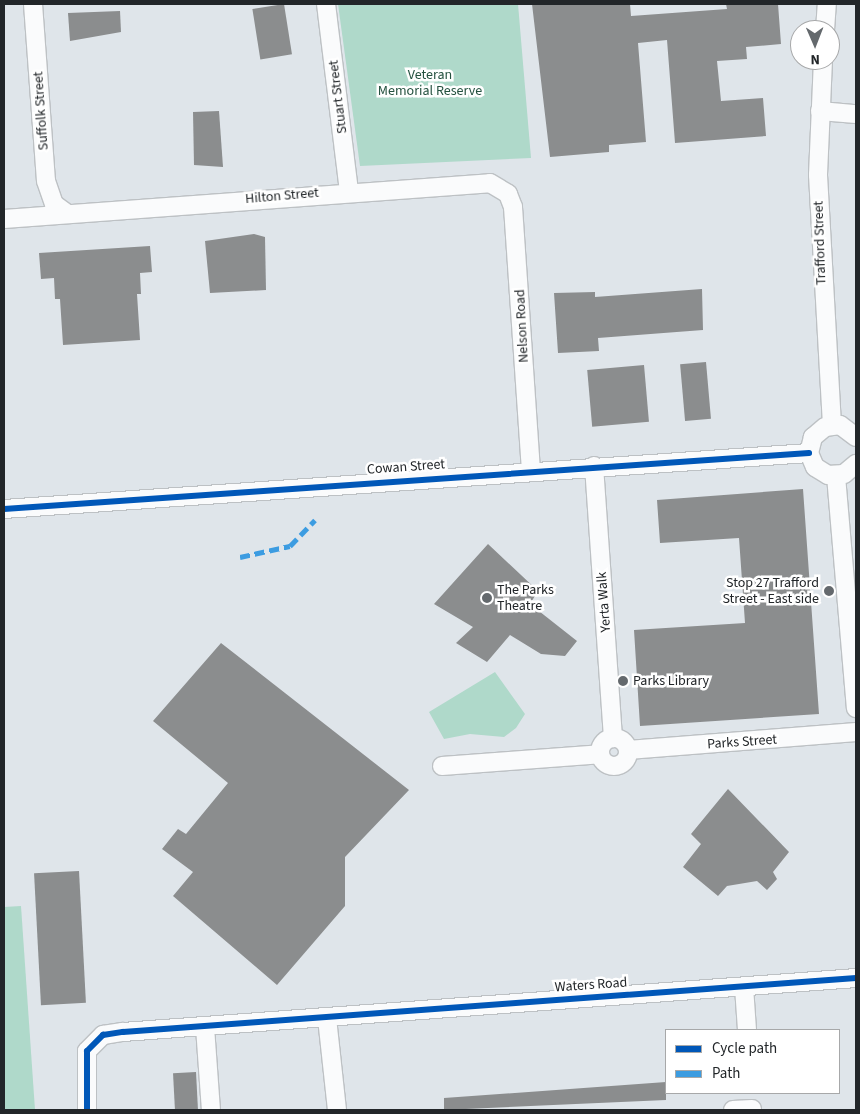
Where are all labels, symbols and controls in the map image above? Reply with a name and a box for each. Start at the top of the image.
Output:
north arrow [790,20,840,70]
text: N [810,49,820,69]
street label: Stuart Street [325,59,351,135]
park label: Veteran Memorial Reserve [378,67,482,100]
street label: Suffolk Street [30,71,52,151]
street label: Hilton Street [245,184,319,208]
street label: Trafford Street [810,201,830,285]
street label: Nelson Road [512,289,532,363]
street label: Cowan Street [366,456,446,478]
street label: Yerta Walk [594,571,614,633]
place label: Stop 27 Trafford Street - East side [722,575,819,608]
place label: The Parks Theatre [497,582,554,614]
marker: Stop 27 Trafford Street - East side [823,585,835,597]
marker: The Parks Theatre [481,592,493,604]
place label: Parks Library [633,673,709,689]
marker: Parks Library [617,675,629,687]
street label: Parks Street [707,731,777,753]
street label: Waters Road [554,974,628,996]
legend [665,1029,840,1094]
text: Cycle path [712,1038,777,1059]
text: Path [712,1063,740,1084]

